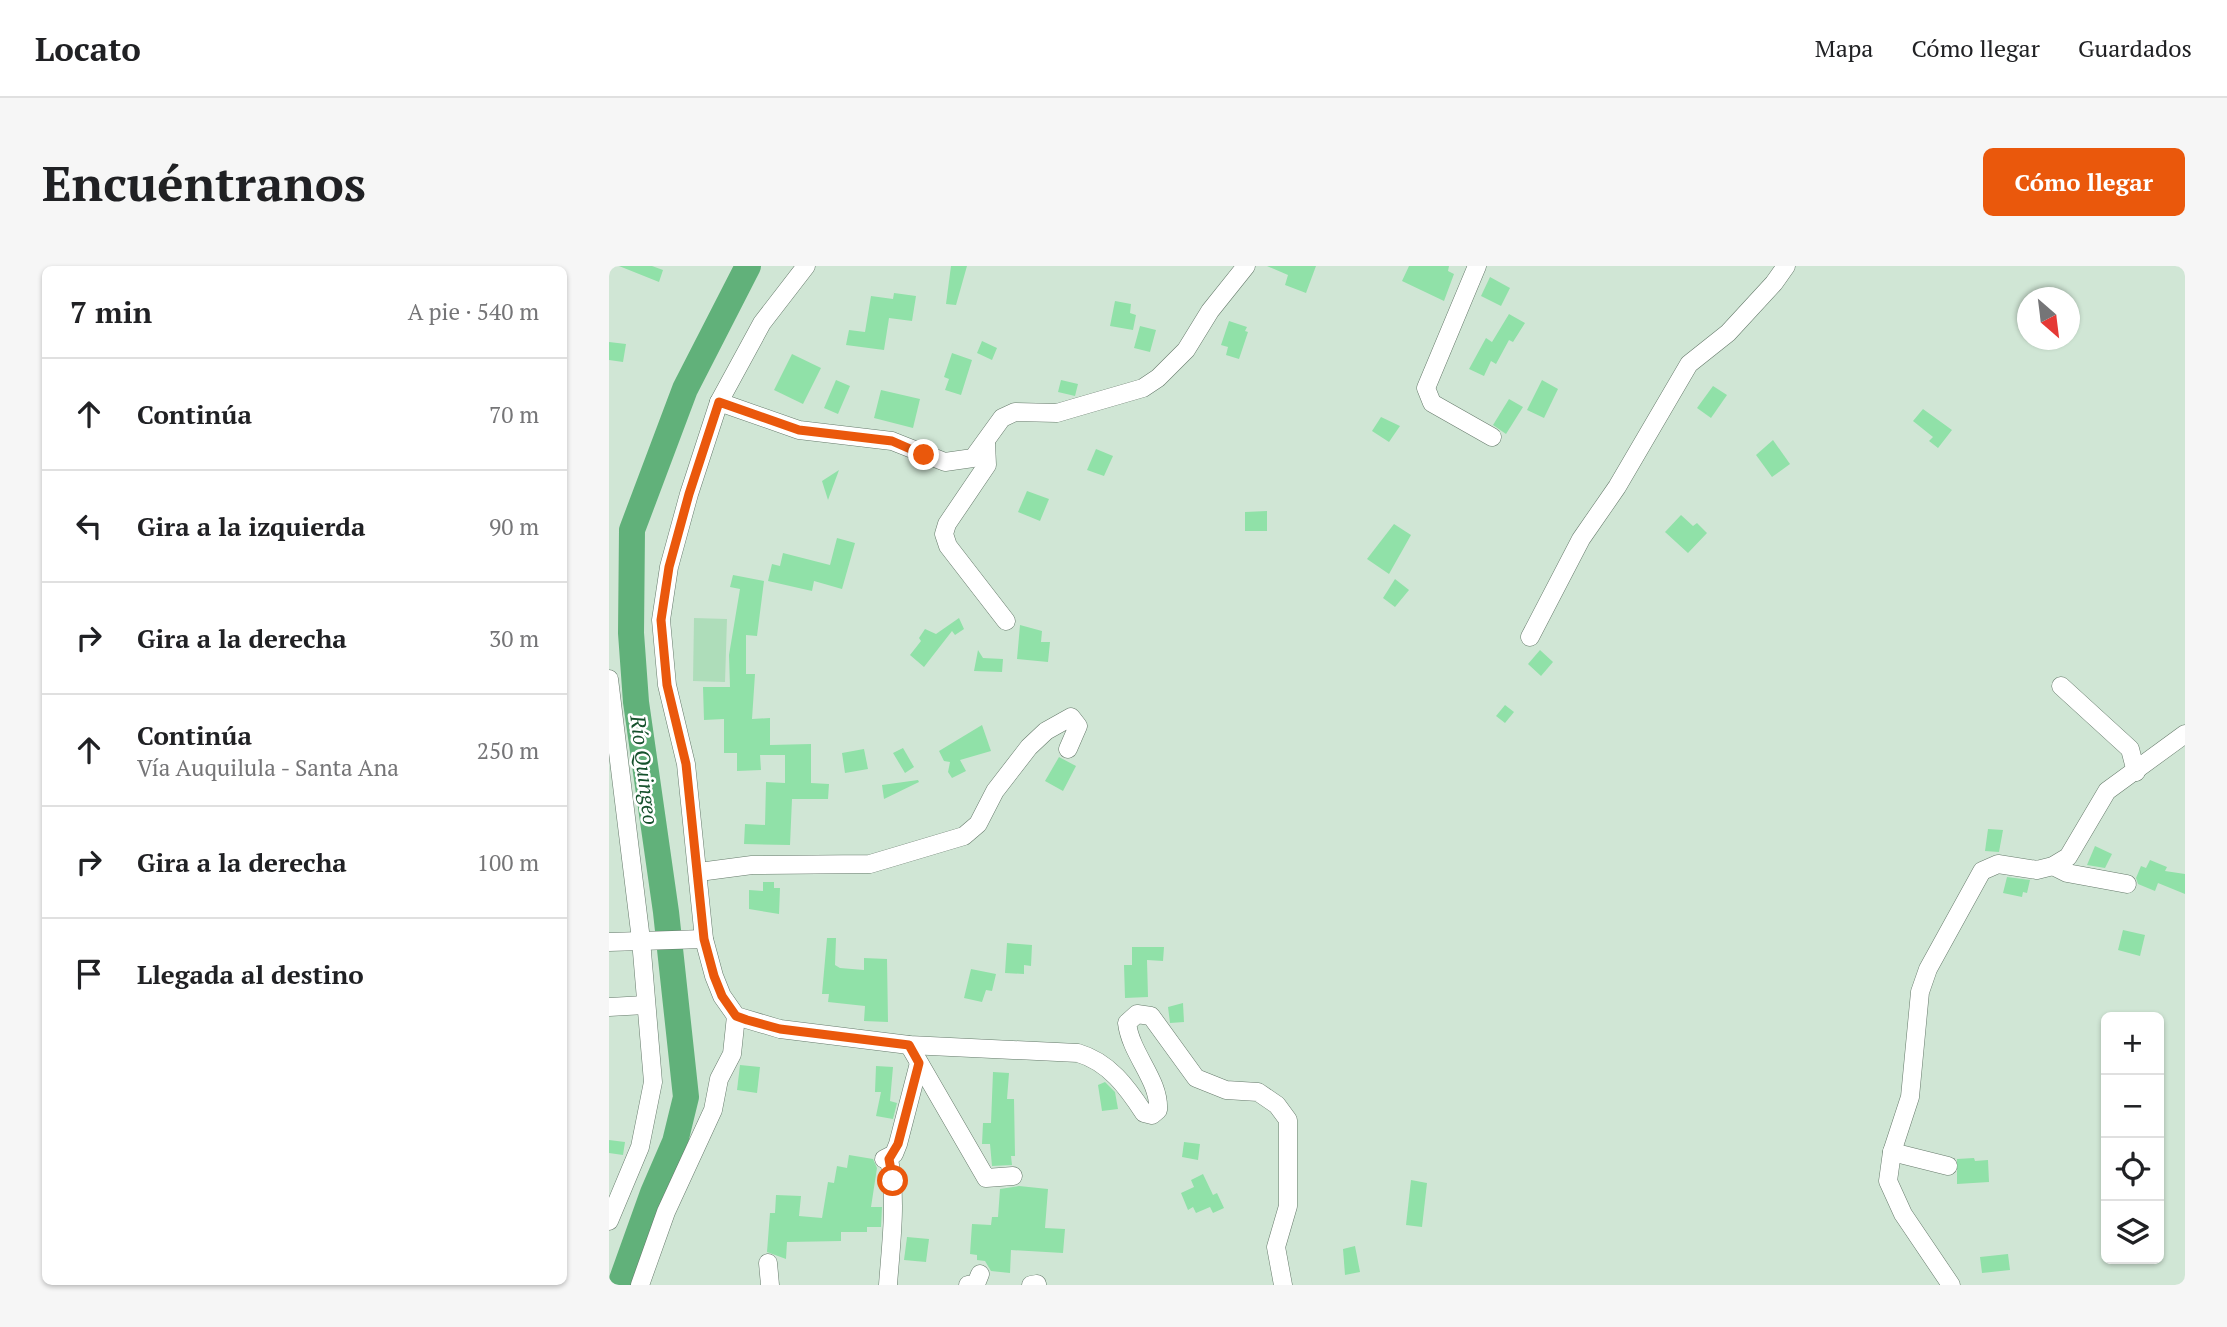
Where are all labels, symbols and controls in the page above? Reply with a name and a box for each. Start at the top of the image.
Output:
text: Locato [35,27,141,70]
text: Mapa [1815,32,1873,64]
text: Cómo llegar [1911,32,2040,64]
text: Guardados [2078,32,2192,64]
button: Cómo llegar [1983,148,2185,216]
text: Encuéntranos [42,150,366,215]
north arrow [2017,287,2080,350]
text: 7 min [70,292,152,332]
text: A pie · 540 m [408,296,539,327]
icon: ahead [70,395,108,433]
text: Continúa [137,397,252,431]
text: 70 m [489,399,539,430]
route end [908,439,939,470]
icon: left [70,507,108,545]
text: Gira a la izquierda [137,509,365,543]
text: 90 m [489,511,539,542]
icon: right [70,619,108,657]
text: Gira a la derecha [137,621,347,655]
text: 30 m [489,623,539,654]
water label: Río Quingeo [624,713,666,826]
text: Continúa [137,718,252,752]
icon: ahead [70,731,108,769]
text: 250 m [477,735,539,766]
text: Vía Auquilula - Santa Ana [137,752,399,783]
icon: right [70,843,108,881]
text: Gira a la derecha [137,845,347,879]
text: 100 m [477,847,539,878]
icon: arrive [70,955,108,993]
text: Llegada al destino [137,957,364,991]
map controls [2101,1012,2164,1264]
button: + [2101,1012,2164,1075]
button: − [2101,1075,2164,1138]
button: locate [2101,1138,2164,1201]
route start [877,1165,908,1196]
button: layers [2101,1201,2164,1264]

